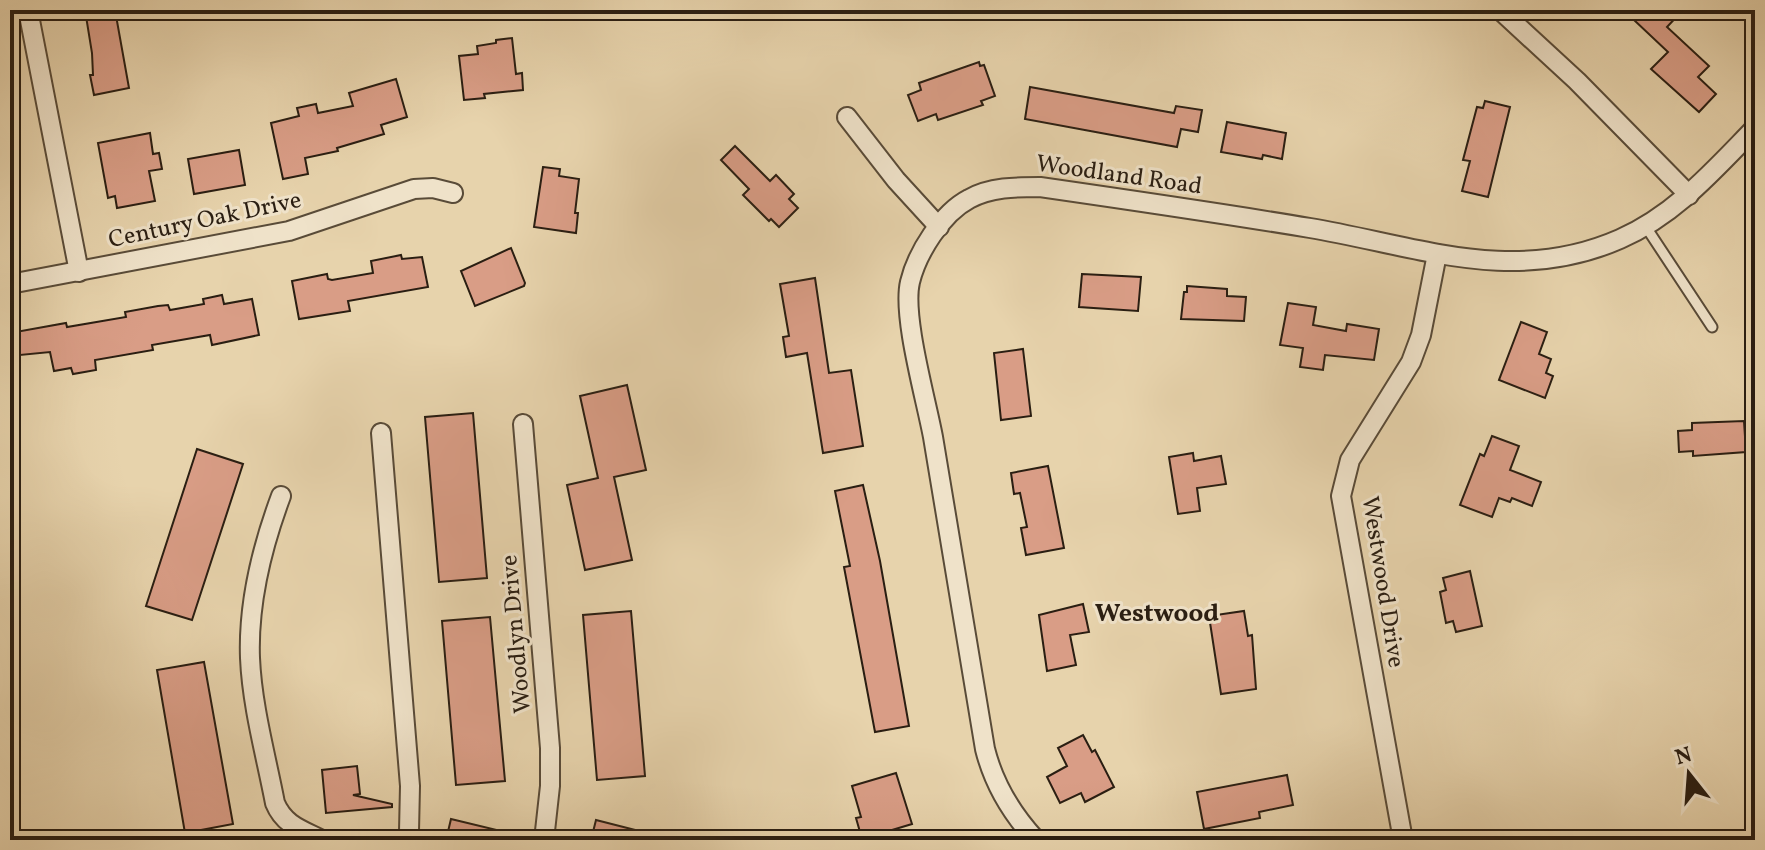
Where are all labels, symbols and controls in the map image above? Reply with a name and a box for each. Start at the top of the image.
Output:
street label: Woodland Road [1034,148,1204,204]
street label: Century Oak Drive [105,184,305,258]
street label: Westwood Drive [1352,494,1412,670]
street label: Woodlyn Drive [493,553,541,715]
district label: Westwood [1095,596,1219,632]
north arrow [1649,734,1729,814]
text: N [1672,740,1696,774]

